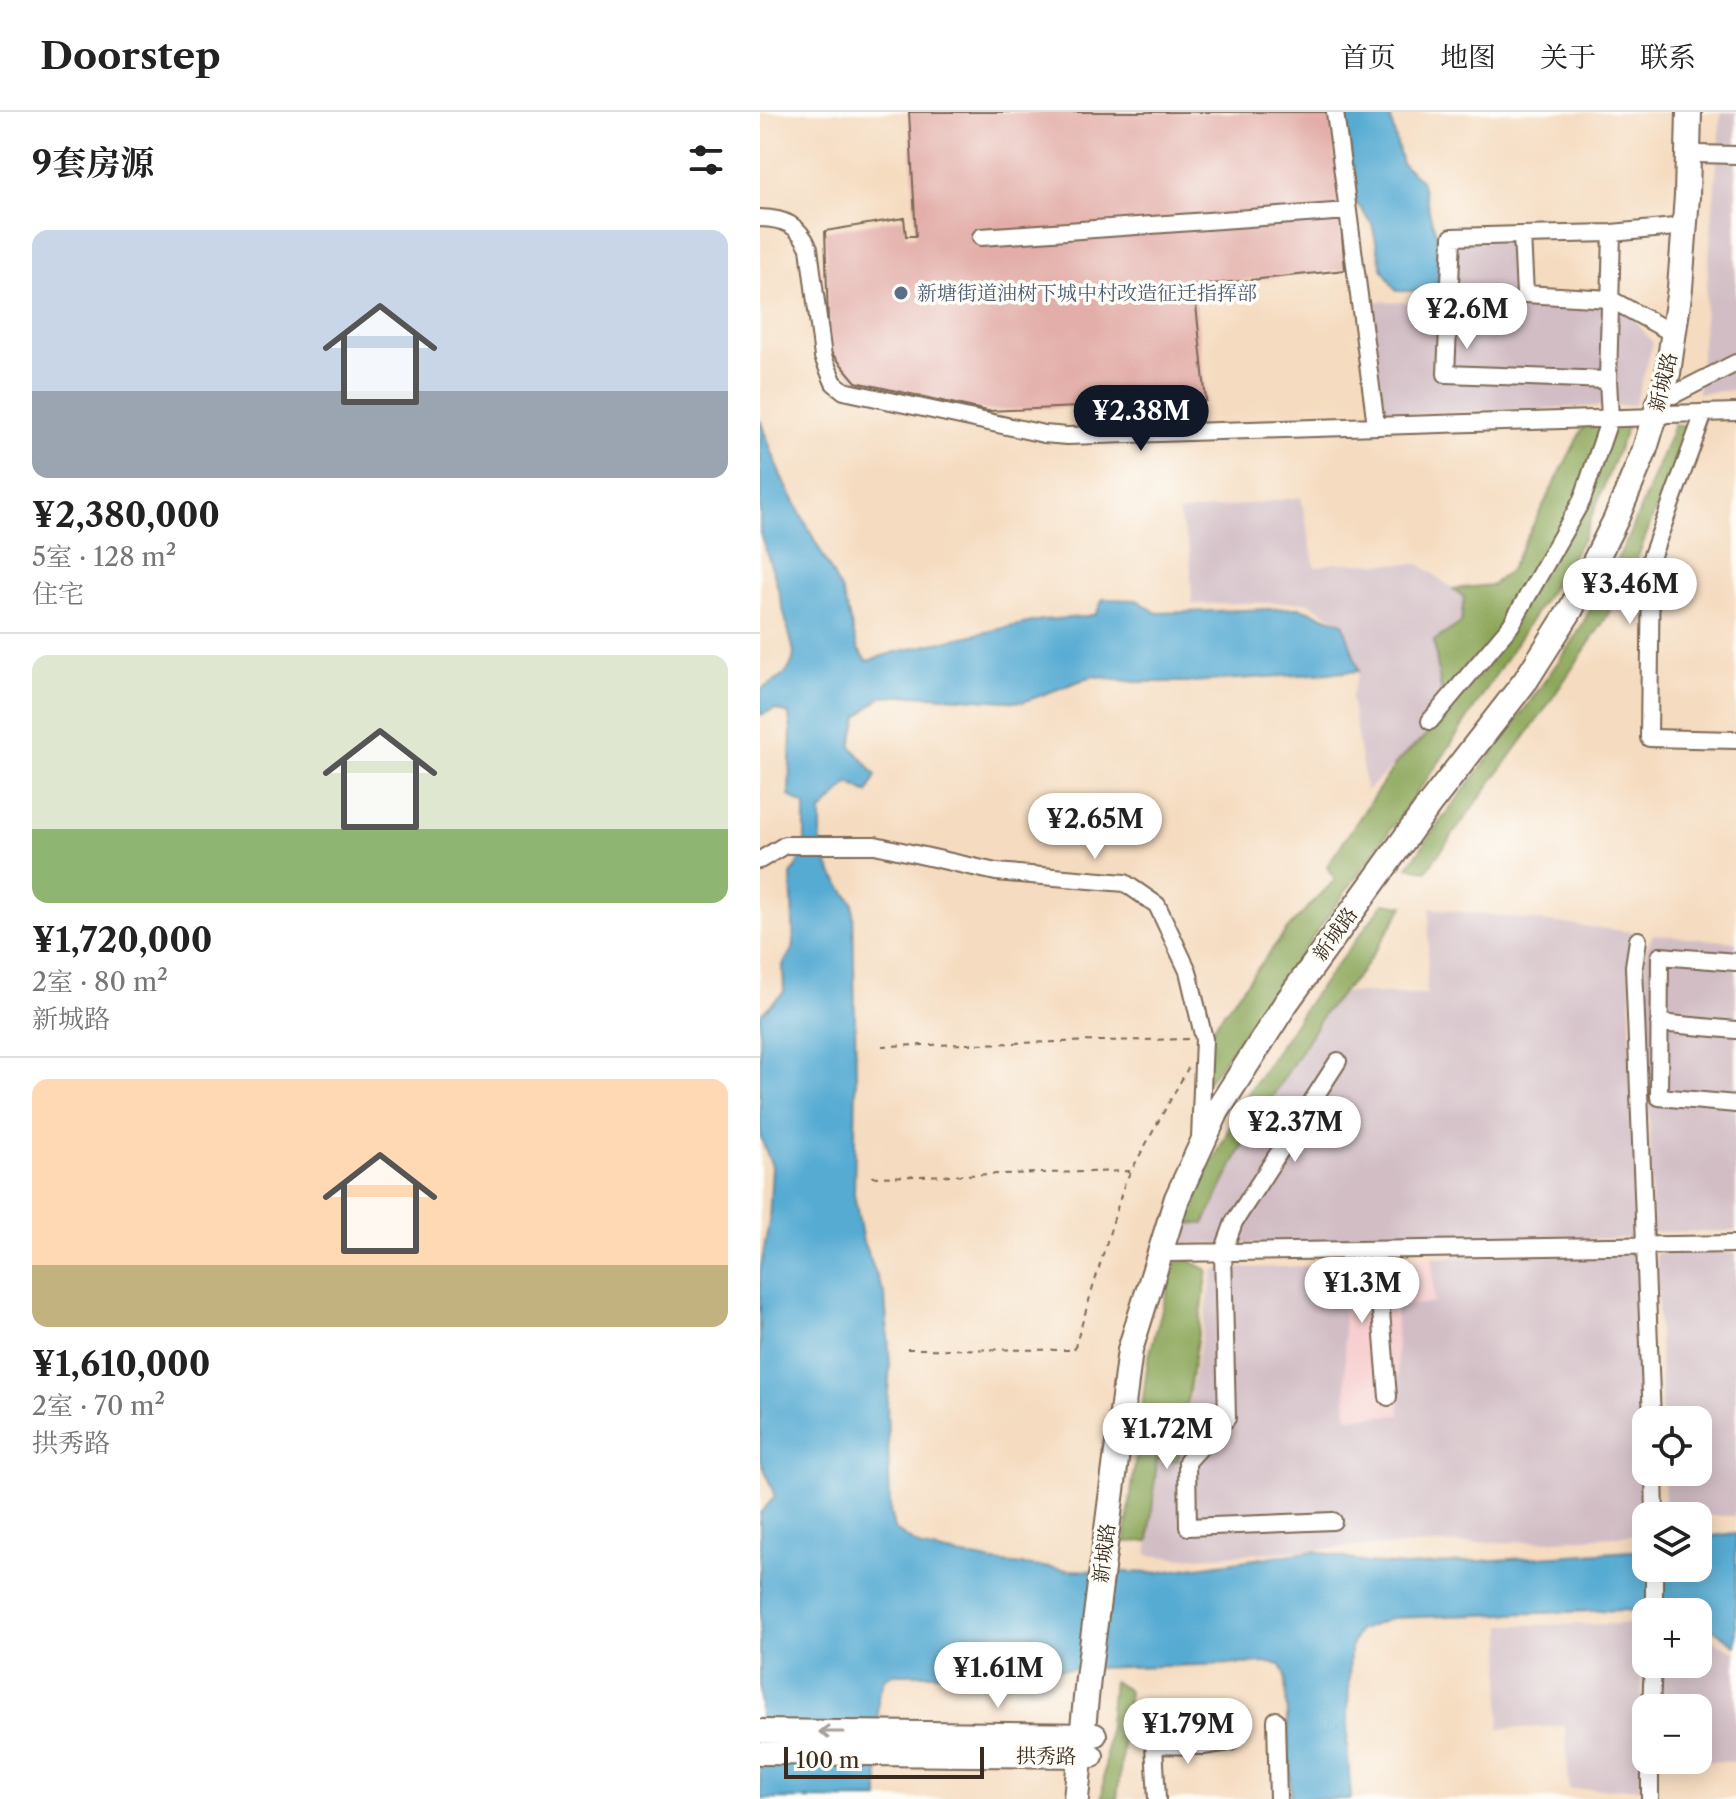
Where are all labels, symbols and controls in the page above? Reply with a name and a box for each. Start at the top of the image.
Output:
text: Doorstep [40,32,221,79]
text: 首页 [1340,40,1396,74]
text: 地图 [1440,40,1496,74]
text: 关于 [1540,40,1596,74]
text: 联系 [1640,40,1696,74]
icon: filters [684,138,728,182]
text: 9套房源 [32,142,154,184]
place label: 新塘街道油树下城中村改造征迁指挥部 [917,281,1257,305]
icon: home [308,282,452,426]
pin: ¥2.6M [1411,283,1523,351]
marker: 新塘街道油树下城中村改造征迁指挥部 [892,284,910,302]
text: ¥2.6M [1425,293,1509,325]
street label: 新城路 [1644,350,1682,414]
pin: ¥2.38M [1076,385,1206,453]
text: ¥2.38M [1092,395,1190,427]
text: ¥2,380,000 [32,494,220,536]
text: 5室 · 128 m² [32,541,176,573]
pin: ¥3.46M [1565,558,1695,626]
text: ¥3.46M [1581,568,1679,600]
text: 住宅 [32,578,84,610]
icon: home [308,707,452,851]
pin: ¥2.65M [1030,793,1160,861]
text: ¥2.65M [1046,803,1144,835]
street label: 新城路 [1308,903,1362,965]
text: ¥1,720,000 [32,919,213,961]
text: 2室 · 80 m² [32,966,168,998]
text: 新城路 [32,1003,110,1035]
pin: ¥2.37M [1230,1096,1360,1164]
text: ¥2.37M [1247,1106,1343,1138]
icon: home [308,1131,452,1275]
pin: ¥1.3M [1306,1257,1418,1325]
text: ¥1.3M [1322,1267,1402,1299]
text: ¥1,610,000 [32,1343,210,1385]
text: 2室 · 70 m² [32,1390,165,1422]
pin: ¥1.72M [1102,1403,1232,1471]
map controls [1632,1406,1712,1774]
button: locate [1632,1406,1712,1486]
text: ¥1.72M [1121,1413,1213,1445]
text: 拱秀路 [32,1427,110,1459]
button: layers [1632,1502,1712,1582]
street label: 新城路 [1088,1522,1120,1584]
button: + [1632,1598,1712,1678]
pin: ¥1.61M [933,1642,1063,1710]
text: ¥1.61M [952,1652,1044,1684]
button: − [1632,1694,1712,1774]
pin: ¥1.79M [1123,1698,1253,1766]
text: ¥1.79M [1141,1708,1235,1740]
one-way arrow [818,1724,845,1740]
scale bar [784,1743,984,1779]
street label: 拱秀路 [1016,1744,1076,1768]
text: 100 m [796,1747,859,1774]

